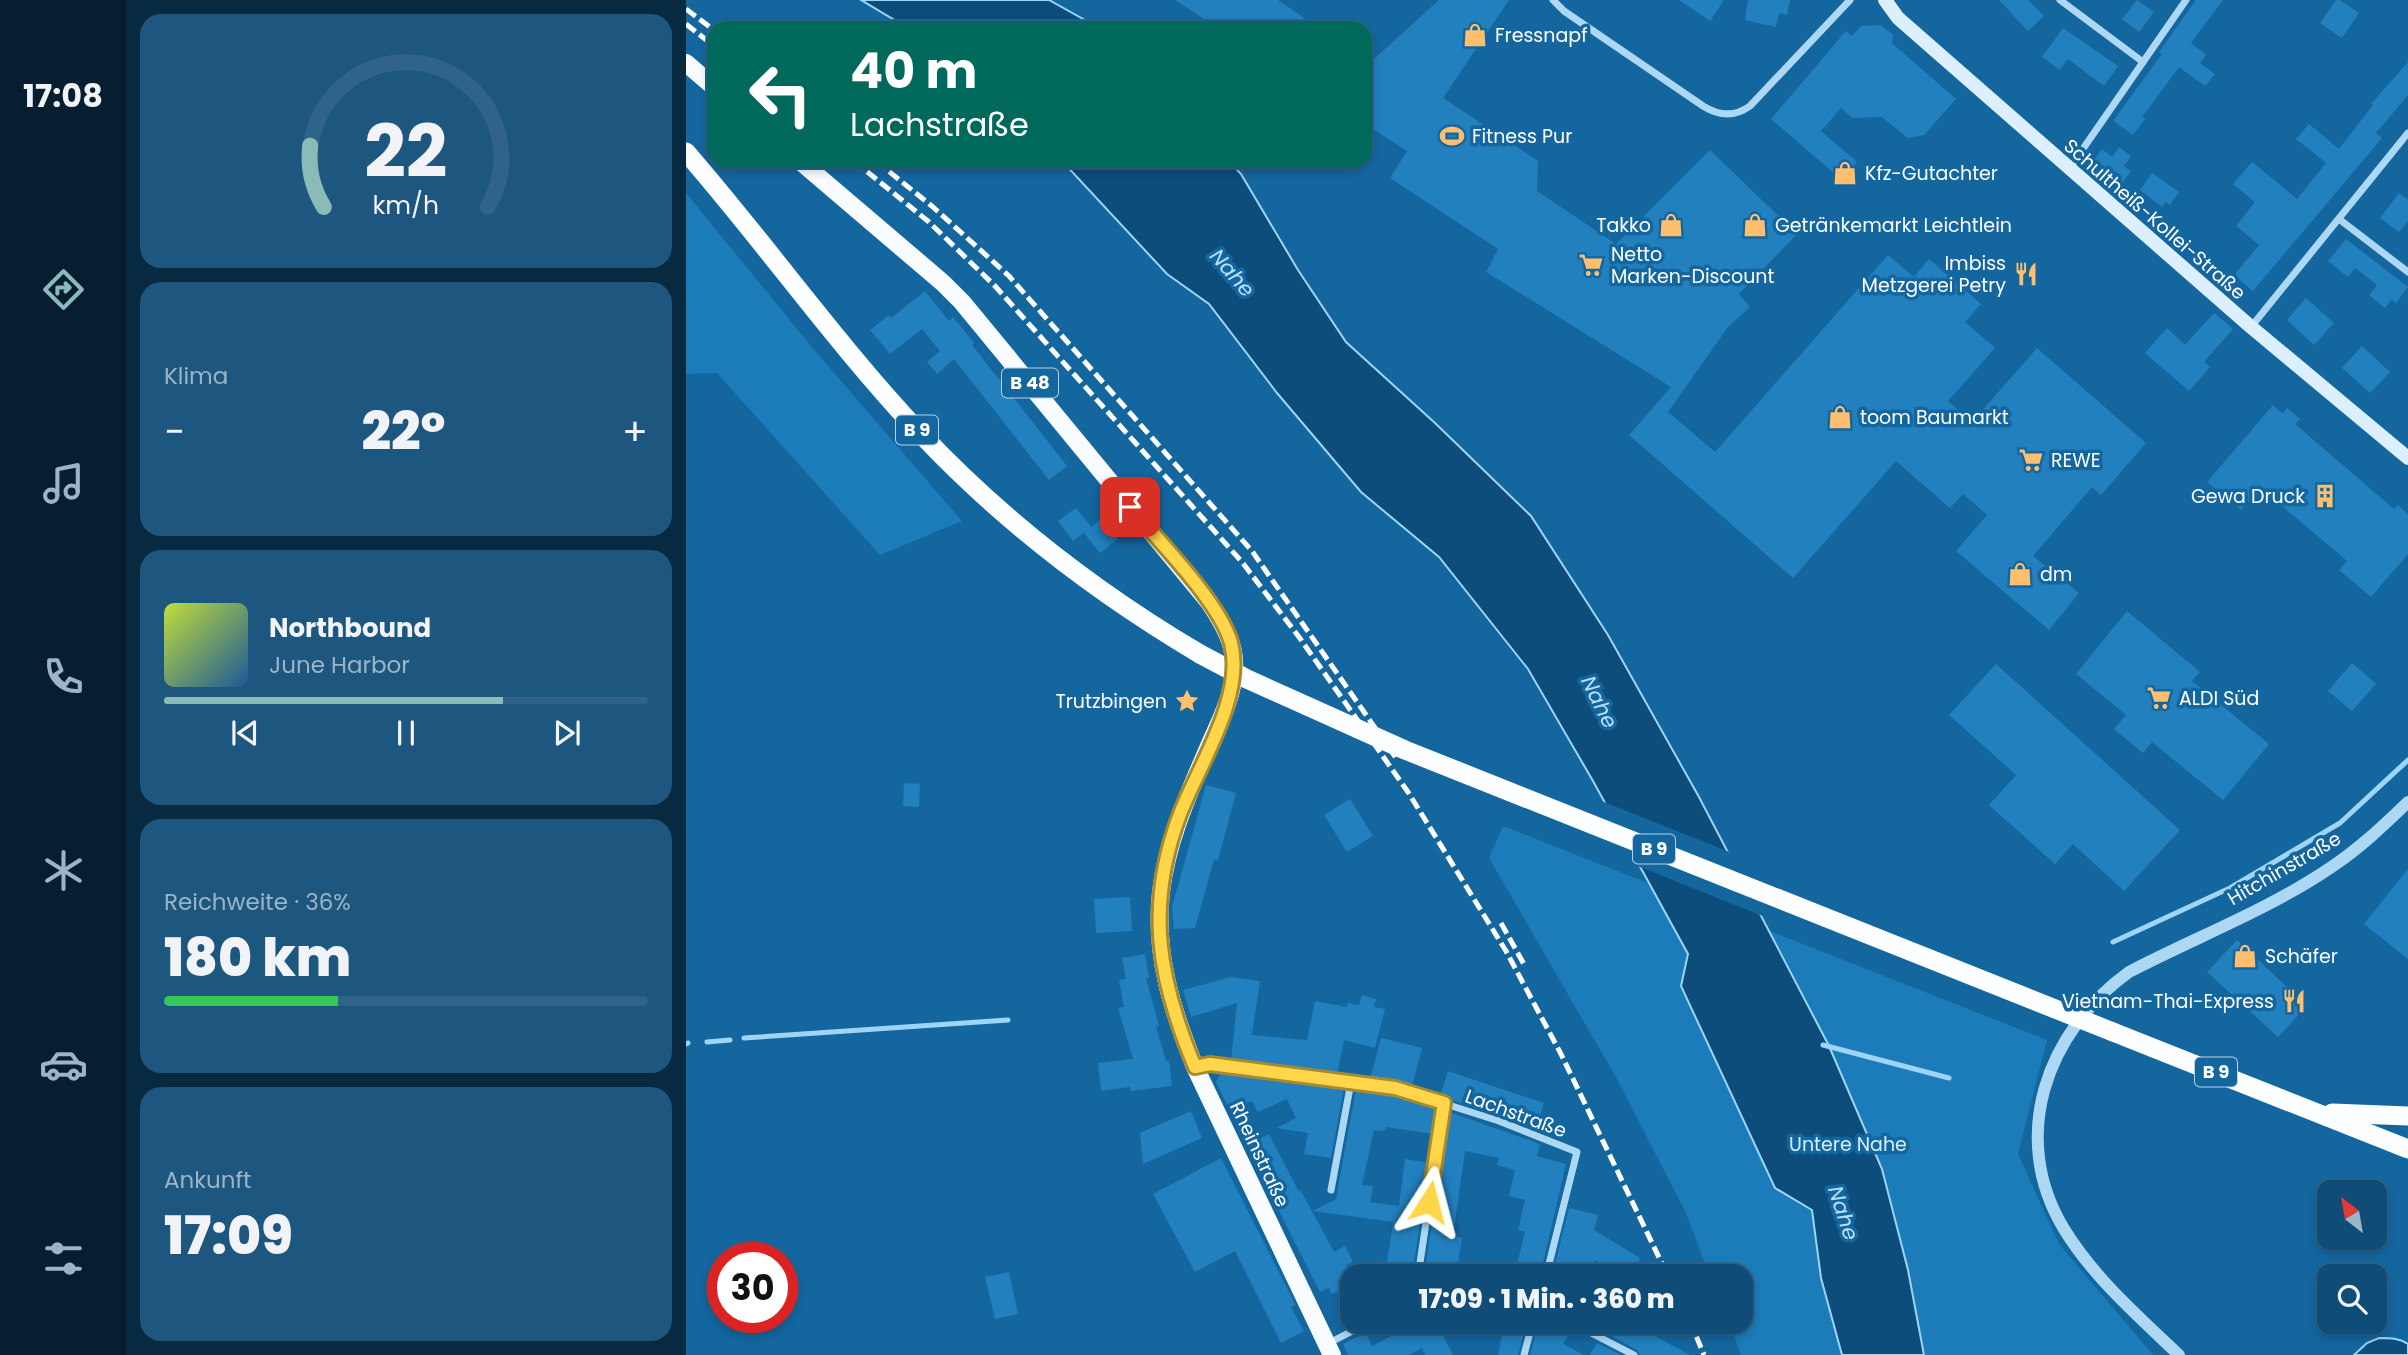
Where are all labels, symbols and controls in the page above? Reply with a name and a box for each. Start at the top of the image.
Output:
shop icon: Fressnapf [1461,21,1489,49]
place label: Fressnapf [1495,22,1587,49]
text: 40 m [850,37,977,105]
icon: left [735,49,826,140]
text: 17:08 [23,73,103,118]
text: 22 [364,101,448,202]
text: Lachstraße [850,102,1029,147]
sports icon: Fitness Pur [1438,122,1466,150]
place label: Fitness Pur [1472,123,1572,150]
street label: Schultheiß-Kollei-Straße [2058,133,2252,306]
shop icon: Kfz-Gutachter [1831,159,1859,187]
place label: Kfz-Gutachter [1865,160,1998,187]
text: km/h [373,188,439,223]
shop icon: Takko [1657,211,1685,239]
shop icon: Getränkemarkt Leichtlein [1741,211,1769,239]
place label: Takko [1596,212,1651,239]
place label: Getränkemarkt Leichtlein [1775,212,2012,239]
place label: Netto Marken-Discount [1611,241,1775,290]
water label: Nahe [1203,242,1262,303]
place label: Imbiss Metzgerei Petry [1862,250,2006,299]
supermarket icon: Netto Marken-Discount [1577,251,1605,279]
restaurant icon: Imbiss Metzgerei Petry [2012,260,2040,288]
icon: directions [39,265,88,314]
text: Klima [164,360,228,392]
road number: B 48 [1002,368,1058,398]
text: 22° [361,395,446,468]
shop icon: toom Baumarkt [1826,403,1854,431]
place label: toom Baumarkt [1860,404,2009,431]
text: − [164,405,185,458]
text: + [622,405,648,458]
road number: B 9 [896,416,938,444]
supermarket icon: REWE [2017,446,2045,474]
place label: REWE [2051,447,2101,474]
icon: music [39,459,88,508]
pin [1100,477,1160,537]
building icon: Gewa Druck [2311,482,2339,510]
place label: Gewa Druck [2191,483,2305,510]
icon: arrive [1111,488,1149,526]
shop icon: dm [2006,560,2034,588]
place label: dm [2040,561,2072,588]
text: Northbound [269,610,431,646]
text: June Harbor [269,649,410,681]
icon: phone [39,652,88,701]
water label: Nahe [1574,671,1625,733]
supermarket icon: ALDI Süd [2145,684,2173,712]
place label: ALDI Süd [2179,685,2259,712]
place icon: Trutzbingen [1173,687,1201,715]
place label: Trutzbingen [1055,688,1167,715]
icon: previous [226,714,264,752]
icon: pause [387,714,425,752]
icon: next [548,714,586,752]
street label: Hitchinstraße [2223,825,2346,912]
road number: B 9 [1633,834,1675,864]
icon: climate [39,846,88,895]
text: Reichweite · 36% [164,886,351,918]
text: 180 km [164,921,351,994]
shop icon: Schäfer [2231,942,2259,970]
place label: Schäfer [2265,943,2338,970]
restaurant icon: Vietnam-Thai-Express [2280,987,2308,1015]
place label: Vietnam-Thai-Express [2062,988,2274,1015]
icon: car [39,1040,88,1089]
road number: B 9 [2195,1058,2237,1086]
street label: Lachstraße [1461,1083,1570,1144]
street label: Rheinstraße [1223,1097,1296,1211]
park label: Untere Nahe [1789,1131,1907,1158]
text: Ankunft [164,1164,251,1196]
position arrow [1392,1165,1466,1239]
north arrow [2317,1180,2387,1250]
map controls [2317,1180,2387,1334]
water label: Nahe [1821,1182,1866,1244]
text: 17:09 [164,1199,293,1272]
icon: filters [39,1234,88,1283]
speed limit sign: 30 [707,1242,798,1333]
button: search [2317,1264,2387,1334]
text: 17:09 · 1 Min. · 360 m [1418,1281,1675,1317]

